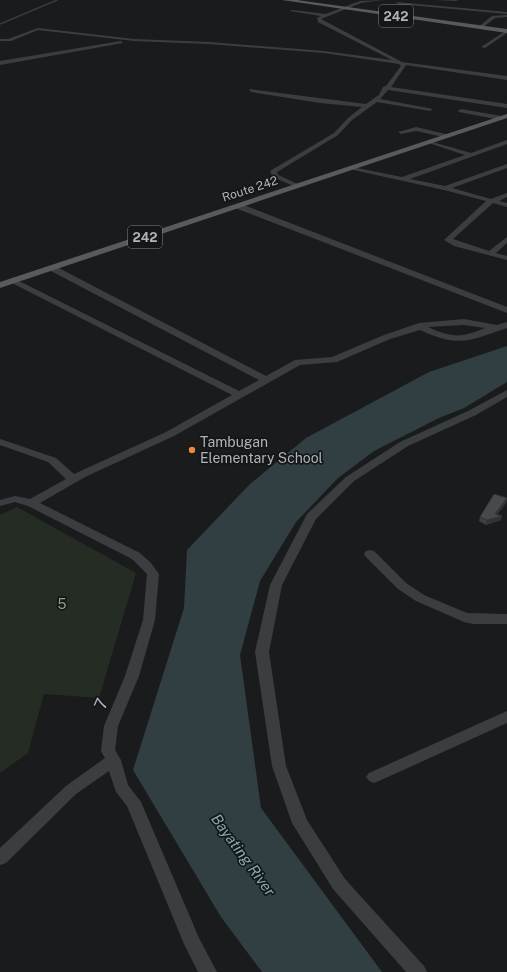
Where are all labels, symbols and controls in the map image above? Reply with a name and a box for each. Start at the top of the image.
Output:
road number: 242 [379,5,413,27]
street label: Route 242 [220,173,280,205]
road number: 242 [128,226,162,248]
place label: Tambugan Elementary School [200,434,323,466]
marker: Tambugan Elementary School [187,445,197,455]
park label: 5 [58,596,67,612]
street label: 7 [90,695,112,713]
water label: Bayating River [208,810,279,899]

